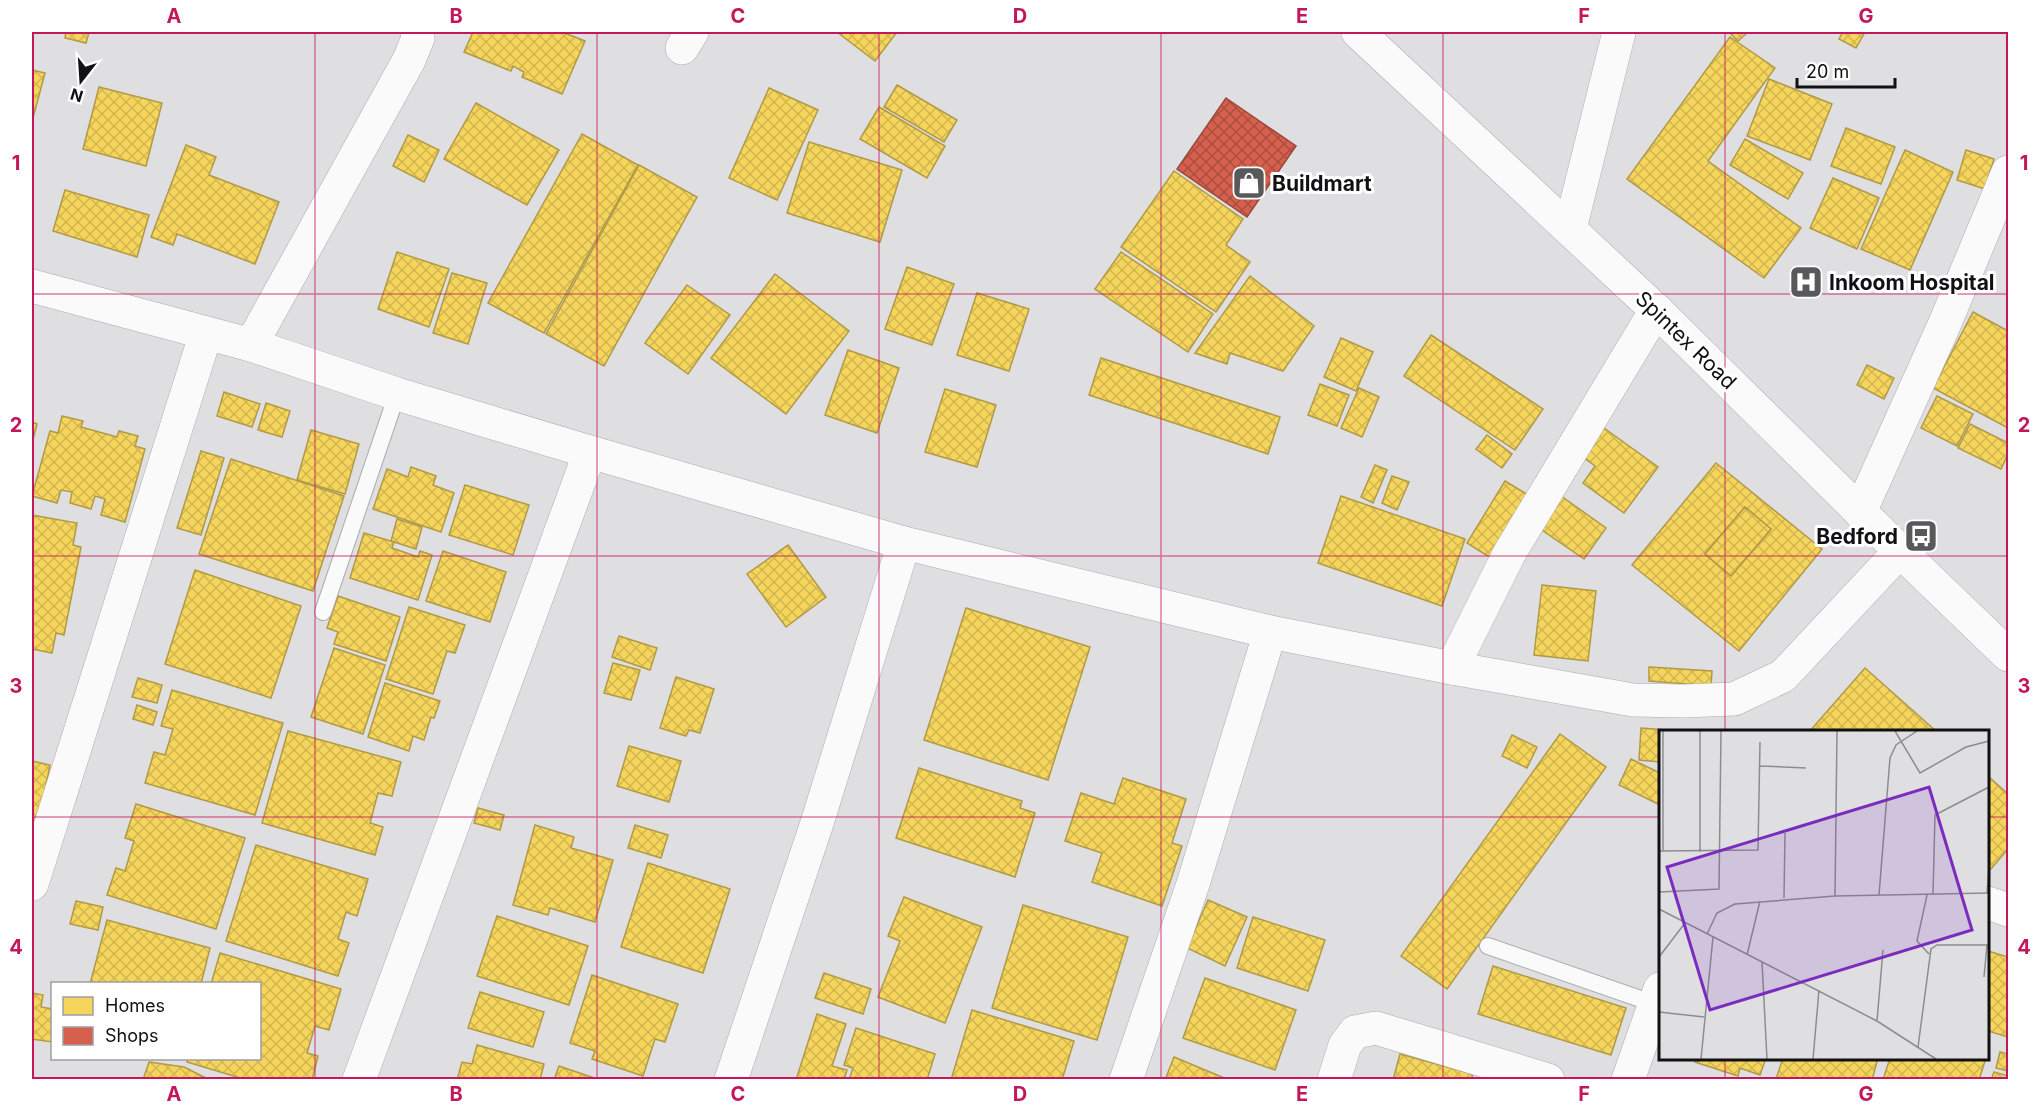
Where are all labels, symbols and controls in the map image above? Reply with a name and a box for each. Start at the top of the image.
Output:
text: A [167,4,182,28]
text: B [449,4,463,28]
text: C [731,4,745,28]
text: D [1013,4,1027,28]
text: E [1296,4,1308,28]
text: F [1578,4,1590,28]
text: G [1858,4,1874,28]
north arrow [51,51,111,111]
scale bar [1797,51,1894,89]
text: 20 m [1806,61,1849,82]
text: N [68,84,85,107]
text: 1 [12,151,20,175]
text: 1 [2020,151,2028,175]
shop icon: Buildmart [1231,165,1267,201]
place label: Buildmart [1272,171,1372,196]
hospital icon: Inkoom Hospital [1788,264,1824,300]
place label: Inkoom Hospital [1829,270,1995,295]
street label: Spintex Road [1630,286,1742,394]
text: 2 [10,413,22,437]
text: 2 [2018,413,2030,437]
bus stop icon: Bedford [1903,518,1939,554]
place label: Bedford [1816,524,1898,549]
text: 3 [10,674,22,698]
text: 3 [2018,674,2030,698]
inset map [1659,730,1989,1060]
text: 4 [9,935,23,959]
text: 4 [2017,935,2031,959]
legend [51,982,261,1060]
text: Homes [105,995,165,1016]
text: Shops [105,1025,159,1046]
text: A [167,1082,182,1106]
text: B [449,1082,463,1106]
text: C [731,1082,745,1106]
text: D [1013,1082,1027,1106]
text: E [1296,1082,1308,1106]
text: F [1578,1082,1590,1106]
text: G [1858,1082,1874,1106]

